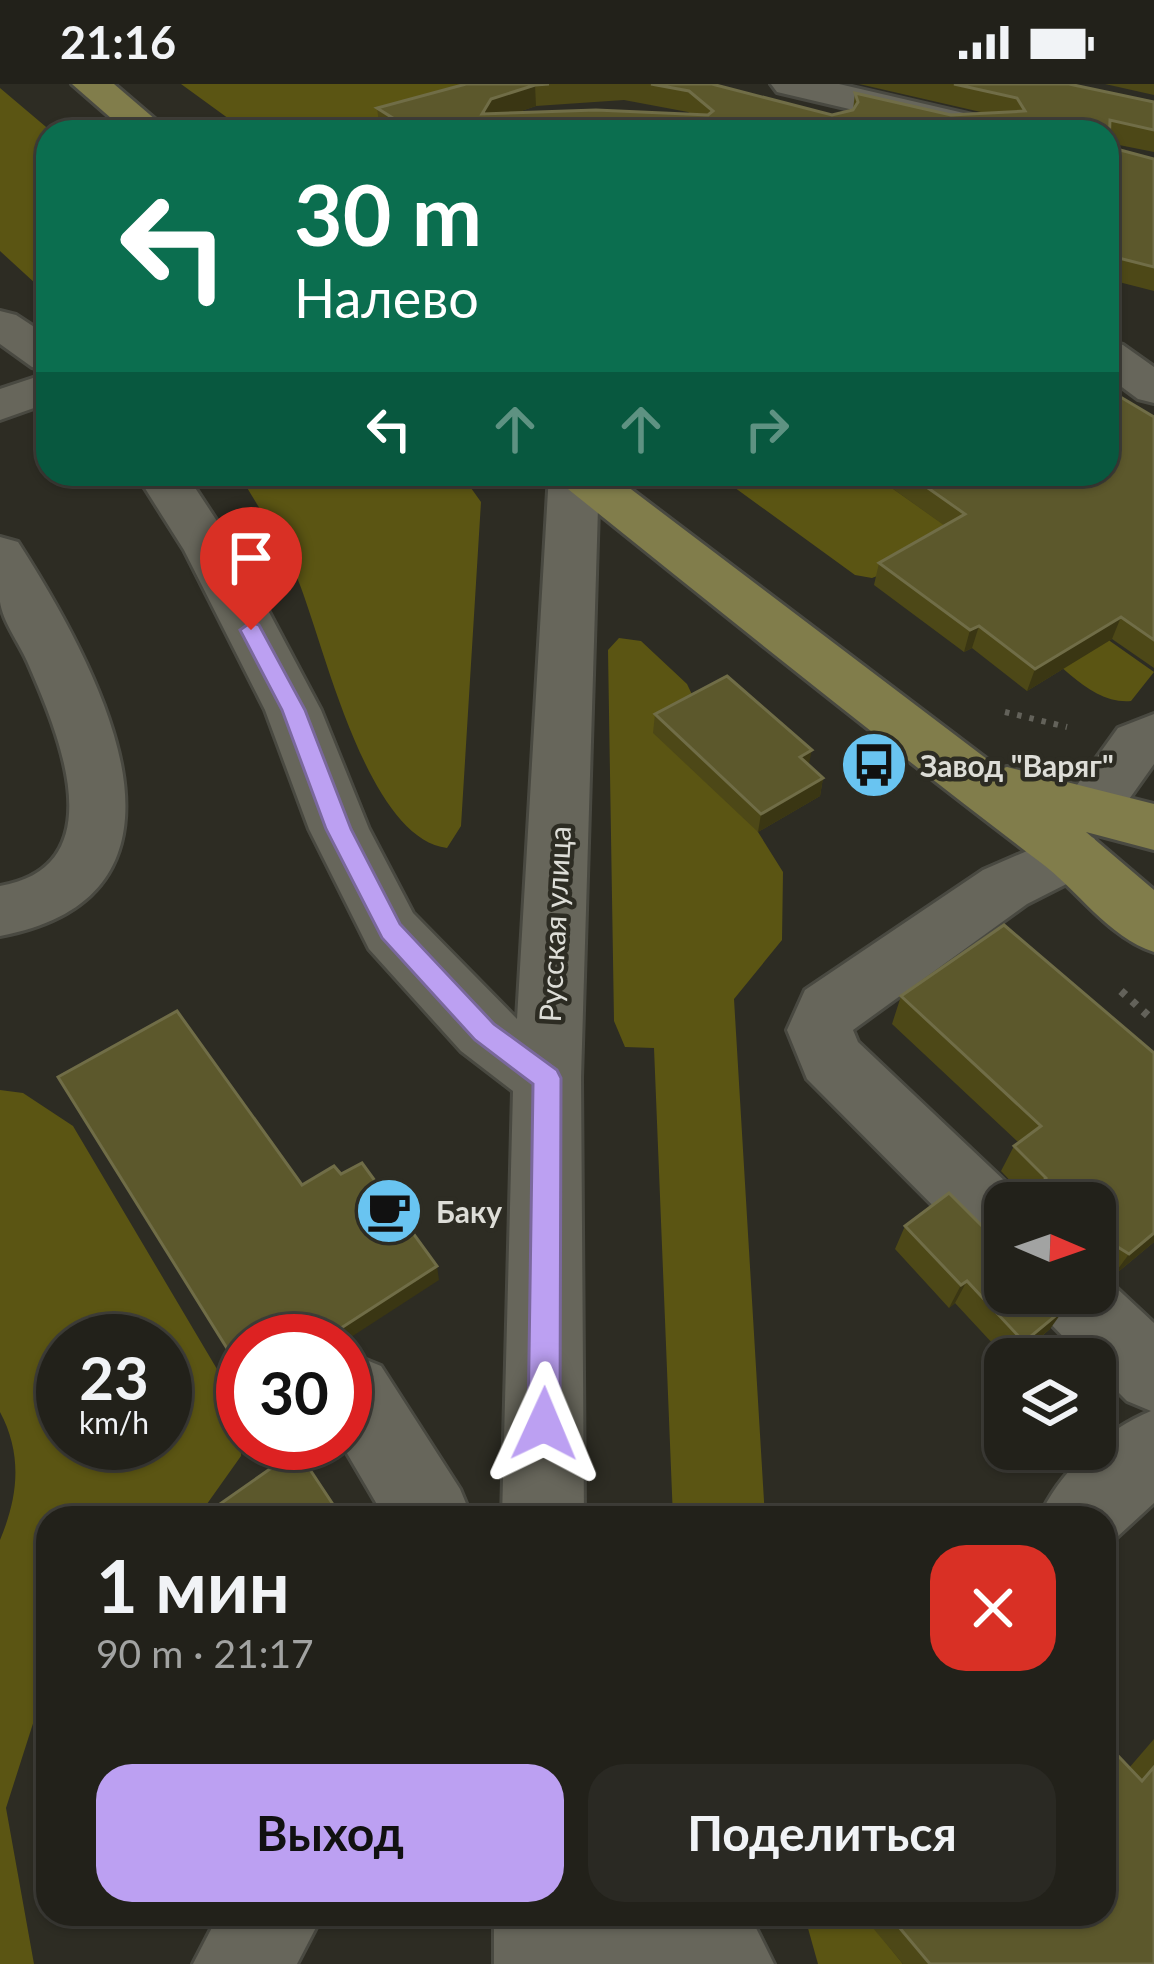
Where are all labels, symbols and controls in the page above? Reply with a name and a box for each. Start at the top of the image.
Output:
text: 21:16 [60,15,176,69]
text: 30 m [294,163,482,264]
icon: left [96,168,252,324]
text: Налево [294,265,479,330]
icon: left [356,396,422,462]
icon: ahead [482,396,548,462]
icon: ahead [608,396,674,462]
icon: right [734,396,800,462]
pin [200,507,302,630]
icon: arrive [218,525,284,591]
bus stop icon: Завод "Варяг" [839,730,909,800]
place label: Завод "Варяг" [920,747,1114,783]
street label: Русская улица [531,825,577,1023]
cafe icon: Баку [354,1176,424,1246]
north arrow [984,1182,1116,1314]
map controls [984,1182,1116,1470]
place label: Баку [436,1193,502,1229]
speed limit sign: 30 [216,1314,372,1470]
button: layers [984,1338,1116,1470]
text: 23 [79,1341,149,1413]
position arrow [481,1361,607,1487]
text: km/h [79,1404,149,1440]
text: 1 мин [96,1542,290,1628]
button: close [930,1545,1056,1671]
text: 90 m · 21:17 [96,1630,314,1676]
button: Выход [96,1764,564,1902]
button: Поделиться [588,1764,1056,1902]

